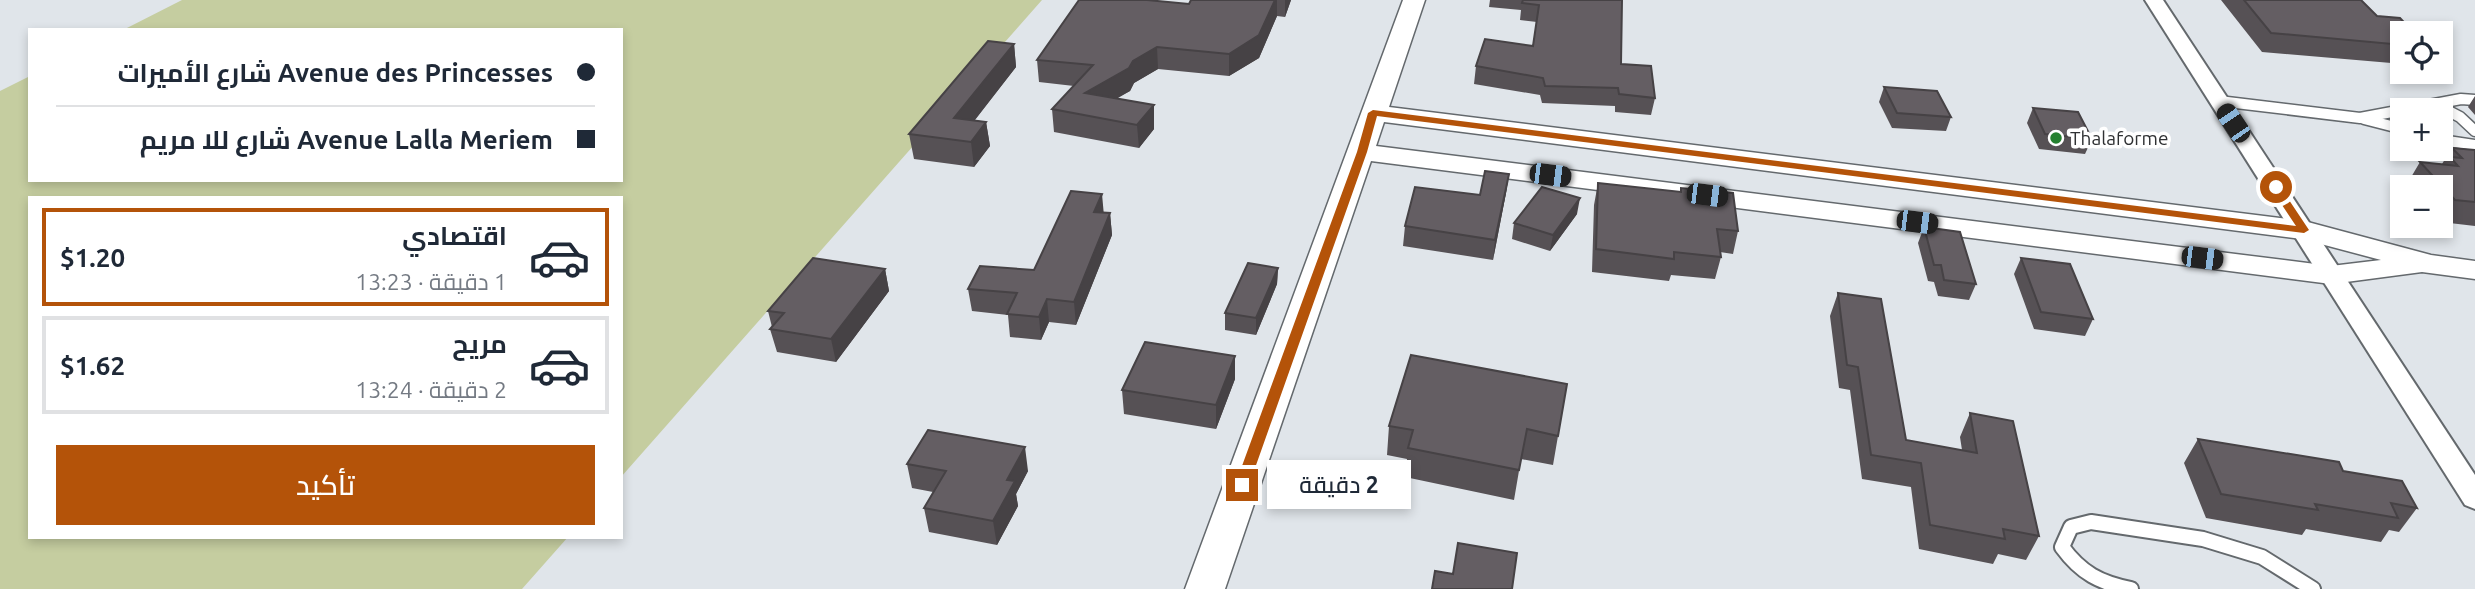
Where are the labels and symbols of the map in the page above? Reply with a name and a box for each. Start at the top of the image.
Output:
car [2213,100,2254,146]
place label: Thalaforme [2070,127,2168,149]
marker: Thalaforme [2048,130,2064,146]
car [1528,162,1573,188]
route start [2260,171,2292,203]
car [1685,182,1730,208]
car [1895,209,1940,235]
car [2180,245,2225,271]
callout: 2 دقيقة [1266,461,1410,510]
route end [1226,469,1258,501]

